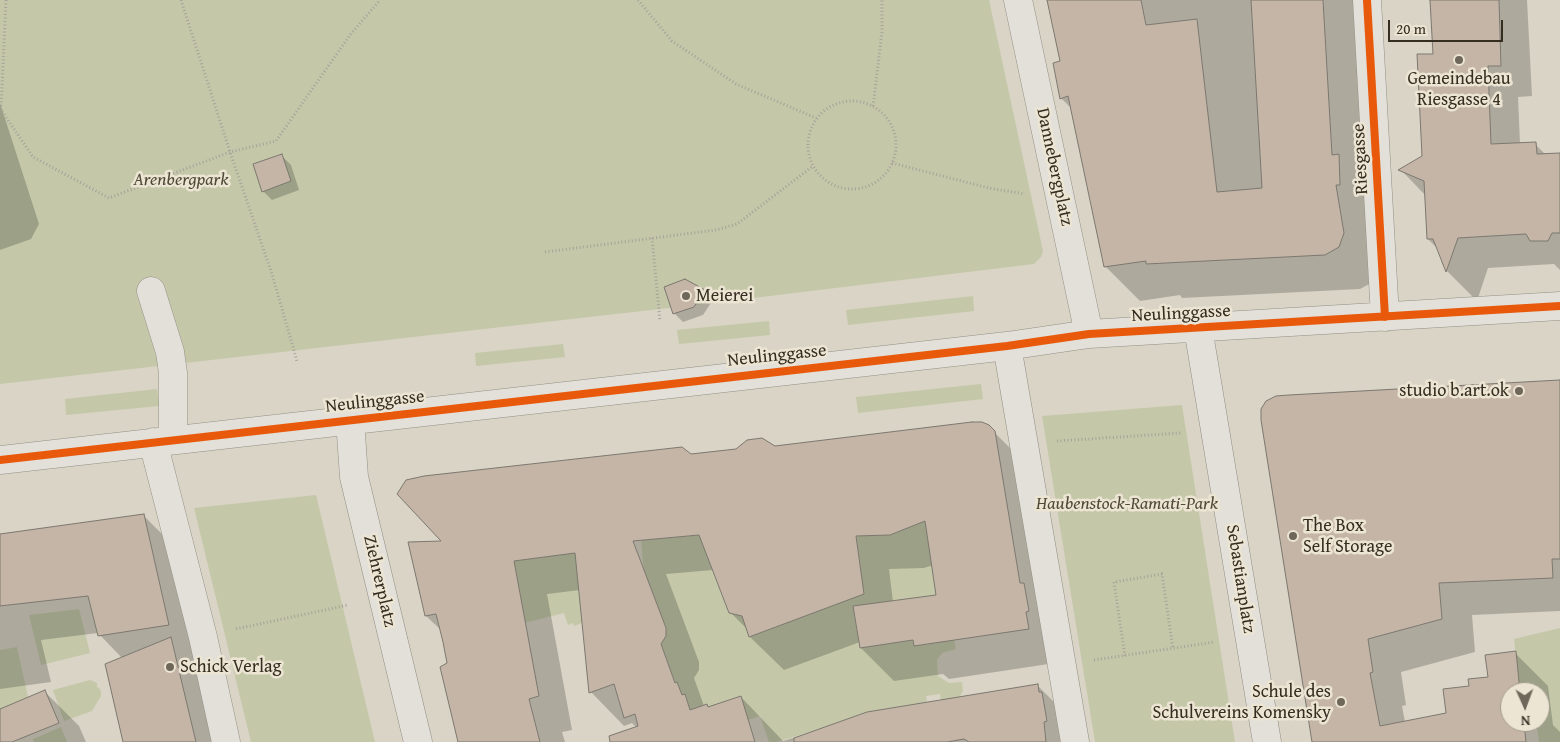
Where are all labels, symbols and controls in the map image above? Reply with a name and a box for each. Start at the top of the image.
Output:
scale bar [1390,10,1505,42]
text: 20 m [1396,18,1426,39]
marker: Gemeindebau Riesgasse 4 [1453,54,1465,66]
place label: Gemeindebau Riesgasse 4 [1408,68,1510,110]
street label: Dannebergplatz [1031,106,1077,228]
street label: Riesgasse [1348,123,1374,195]
park label: Arenbergpark [133,169,229,191]
place label: Meierei [696,285,753,307]
marker: Meierei [680,290,692,302]
street label: Neulinggasse [1131,301,1231,327]
street label: Neulinggasse [726,340,828,372]
place label: studio b.art.ok [1399,380,1509,402]
marker: studio b.art.ok [1513,385,1525,397]
street label: Neulinggasse [324,386,426,418]
park label: Haubenstock-Ramati-Park [1036,493,1218,515]
place label: The Box Self Storage [1303,515,1393,558]
street label: Sebastianplatz [1221,523,1259,635]
marker: The Box Self Storage [1287,530,1299,542]
street label: Ziehrerplatz [358,533,400,629]
place label: Schick Verlag [180,656,282,678]
marker: Schick Verlag [164,661,176,673]
place label: Schule des Schulvereins Komensky [1152,681,1331,724]
north arrow [1500,682,1550,732]
marker: Schule des Schulvereins Komensky [1335,696,1347,708]
text: N [1520,711,1531,731]

